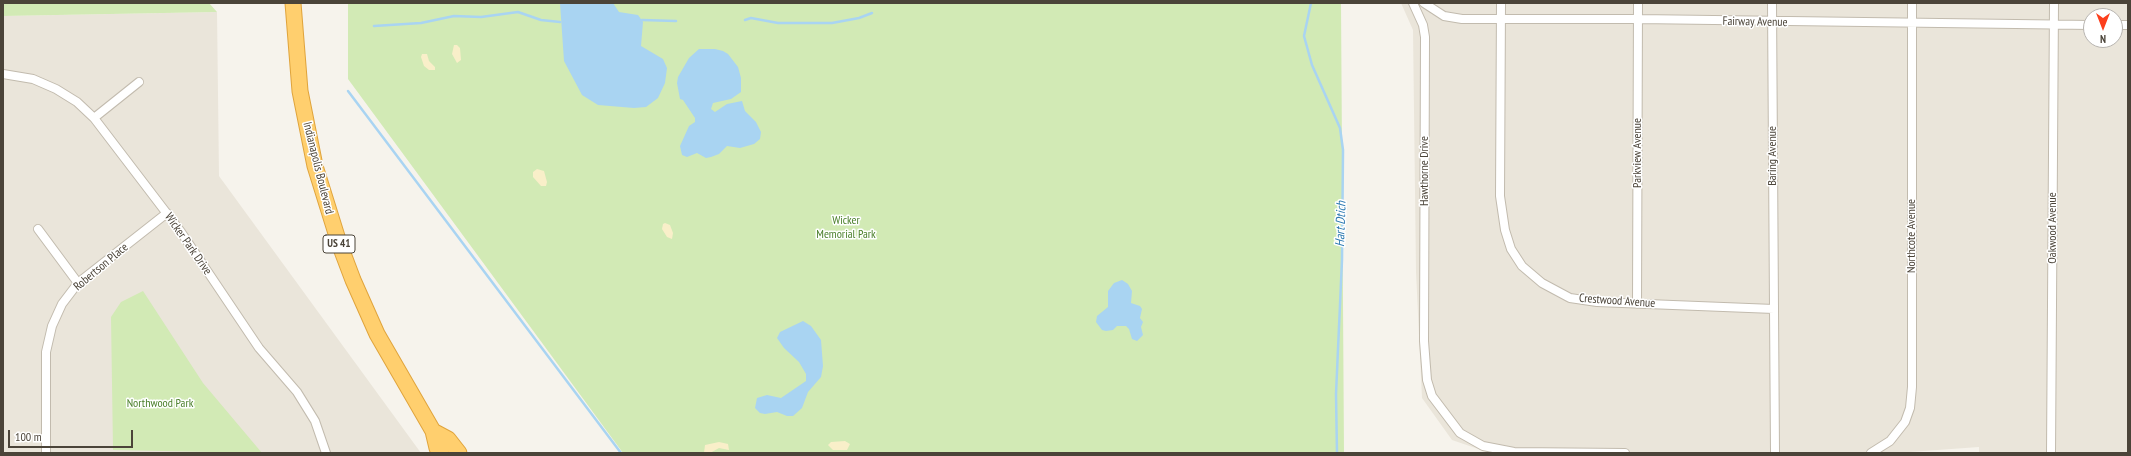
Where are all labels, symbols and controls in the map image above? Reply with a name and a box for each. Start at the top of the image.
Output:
north arrow [2083,8,2123,48]
street label: Fairway Avenue [1722,14,1788,30]
text: N [2100,32,2106,46]
street label: Parkview Avenue [1631,118,1645,188]
street label: Indianapolis Boulevard [300,120,336,216]
street label: Baring Avenue [1766,126,1780,186]
street label: Hawthorne Drive [1418,136,1432,206]
street label: Oakwood Avenue [2046,192,2060,264]
street label: Northcote Avenue [1905,199,1919,273]
water label: Hart Dtich [1332,201,1350,247]
street label: Wicker Park Drive [161,210,215,278]
park label: Wicker Memorial Park [816,214,876,242]
road number: US 41 [323,235,355,253]
street label: Robertson Place [71,240,131,294]
street label: Crestwood Avenue [1578,291,1656,311]
park label: Northwood Park [127,397,193,411]
scale bar [10,422,135,448]
text: 100 m [15,429,42,444]

